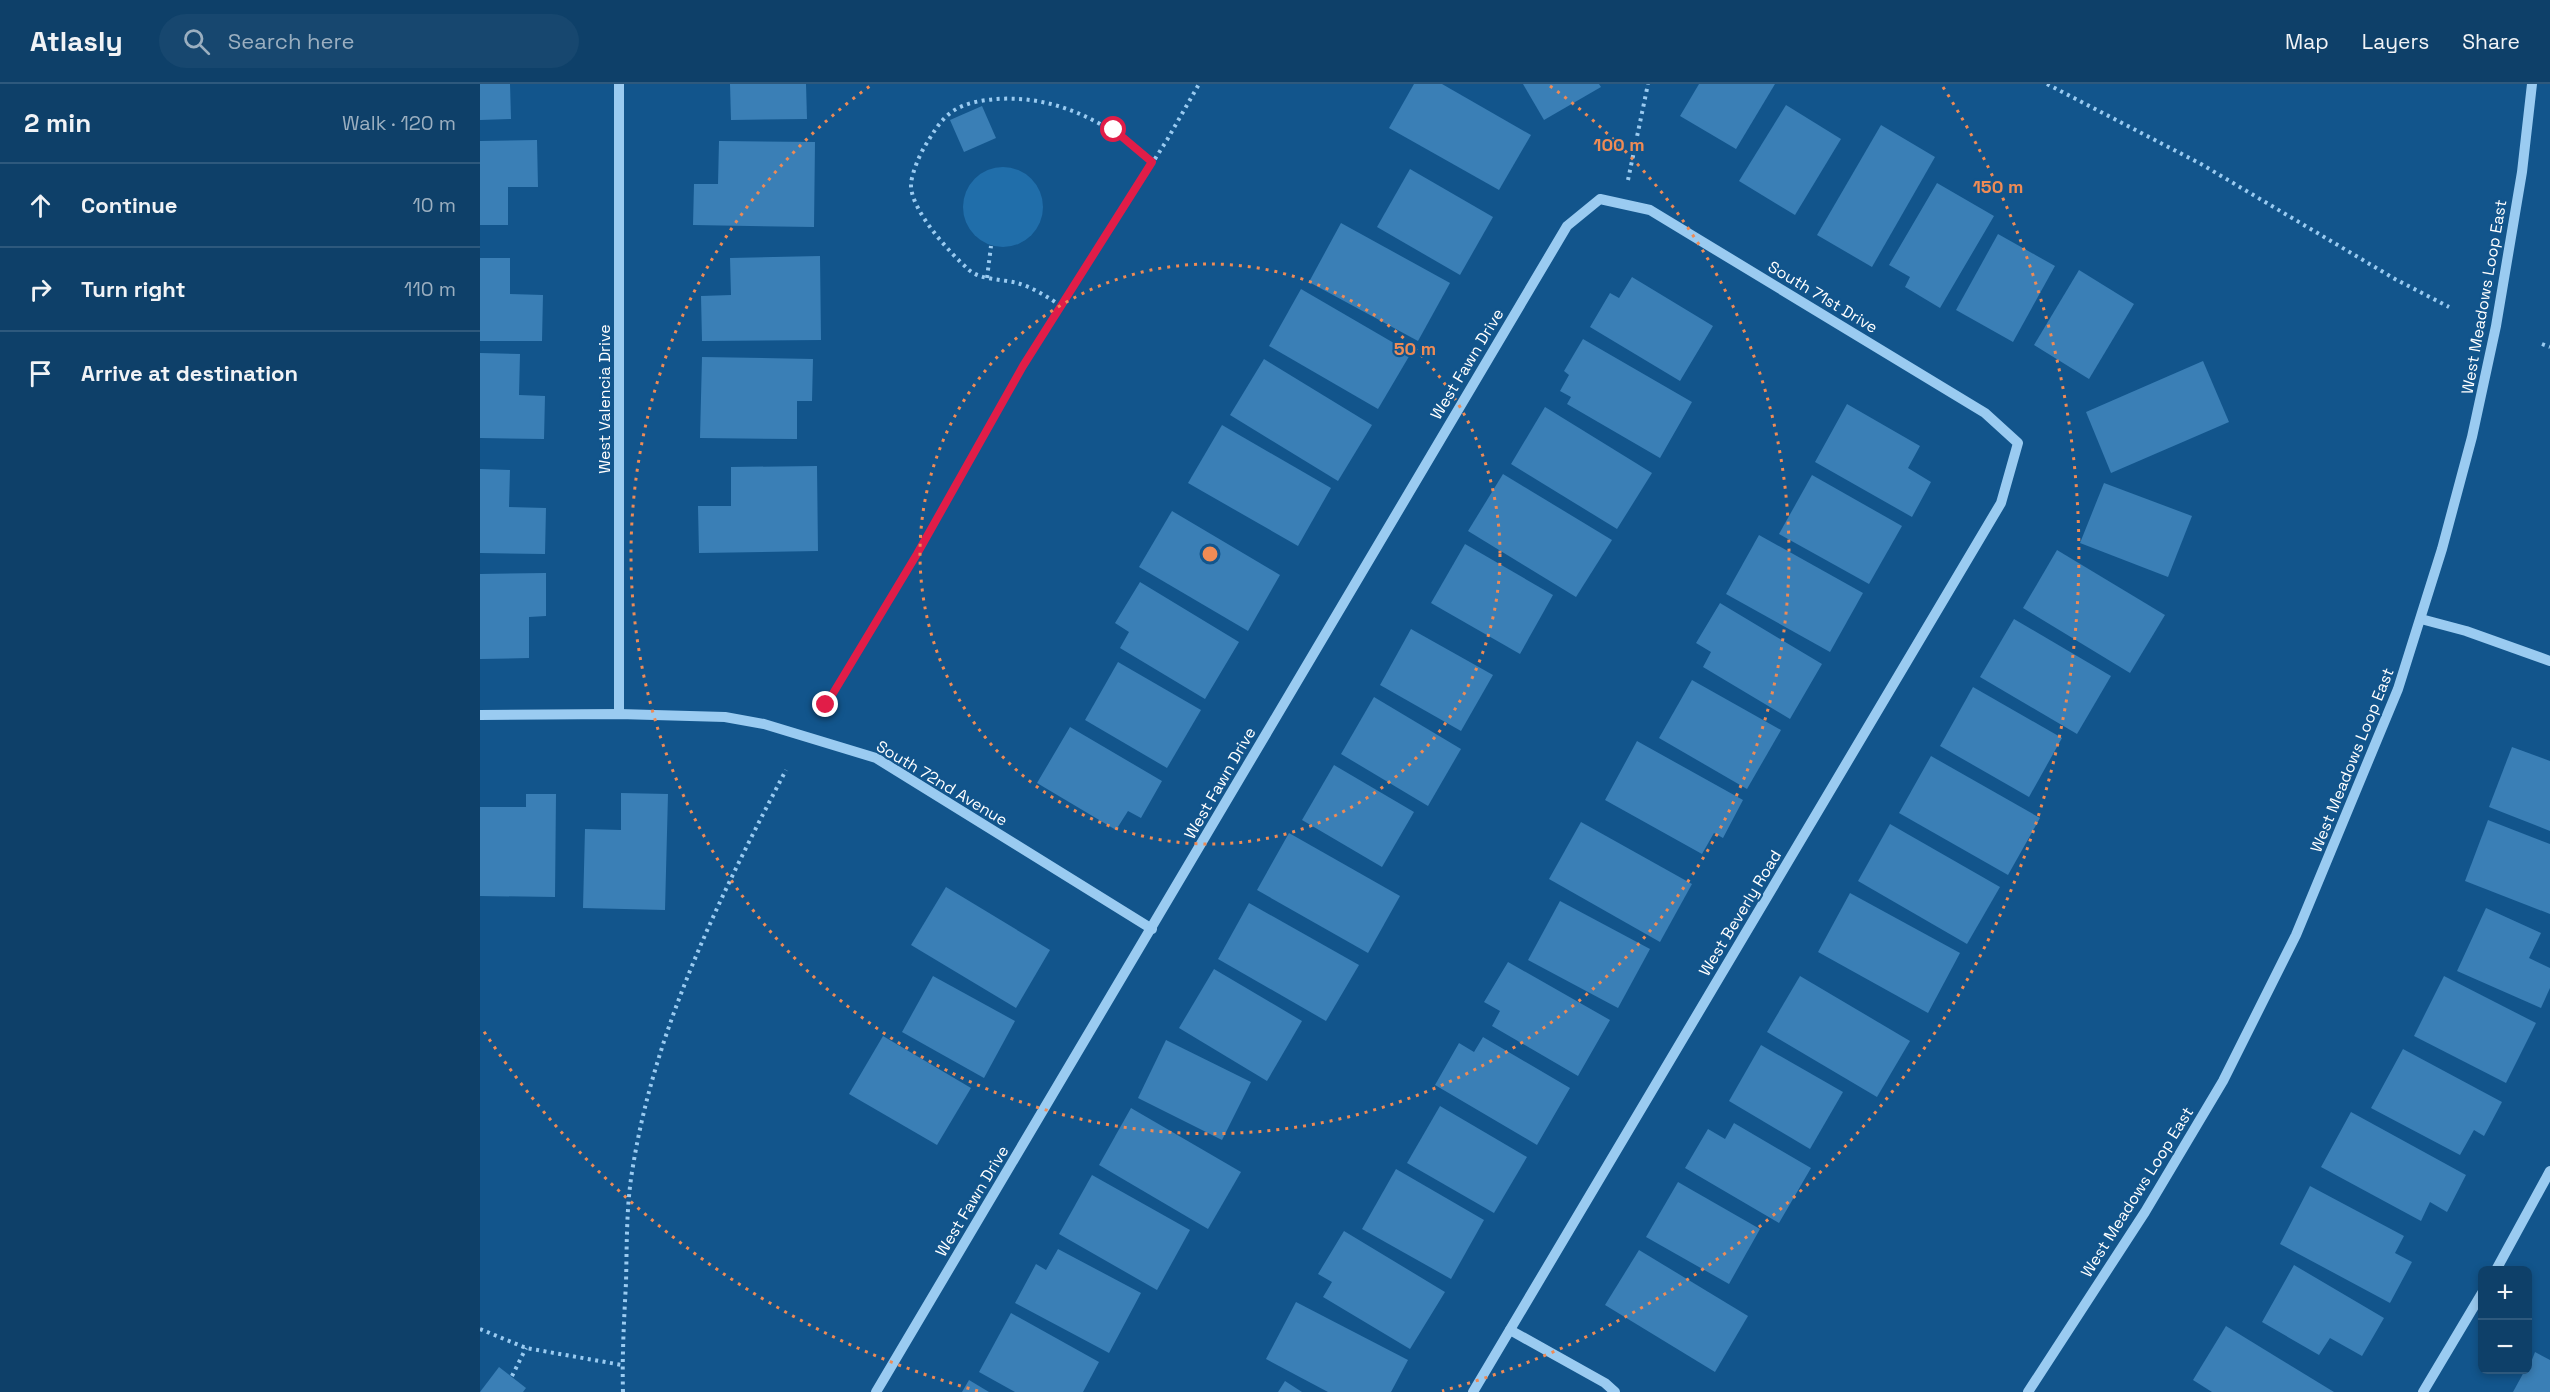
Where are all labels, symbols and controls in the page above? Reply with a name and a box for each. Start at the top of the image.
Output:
search box [159,14,579,68]
text: Atlasly [30,23,123,59]
icon: search [180,25,213,58]
text: Search here [228,27,354,55]
text: Map [2285,28,2329,55]
text: Layers [2362,28,2429,55]
text: Share [2462,28,2520,55]
text: 2 min [24,106,91,140]
text: Walk · 120 m [342,110,456,136]
route start [1100,116,1126,142]
text: 100 m [1593,133,1645,156]
text: 150 m [1973,175,2023,198]
icon: ahead [24,189,57,222]
text: Continue [81,191,177,219]
text: 10 m [412,192,456,218]
street label: West Meadows Loop East [2457,198,2511,396]
street label: South 71st Drive [1764,256,1882,338]
icon: right [24,273,57,306]
text: Turn right [81,275,186,303]
text: 110 m [404,276,456,302]
street label: West Fawn Drive [1426,305,1508,423]
street label: West Valencia Drive [594,324,615,474]
text: 50 m [1394,337,1436,360]
icon: arrive [24,357,57,390]
text: Arrive at destination [81,359,298,387]
centre of rings [1200,544,1220,564]
street label: West Meadows Loop East [2305,665,2399,855]
route end [812,691,838,717]
street label: West Fawn Drive [1180,723,1260,843]
street label: South 72nd Avenue [872,735,1012,831]
street label: West Beverly Road [1694,846,1786,980]
street label: West Meadows Loop East [2076,1103,2198,1281]
street label: West Fawn Drive [931,1142,1013,1260]
map controls [2478,1266,2532,1374]
button: + [2478,1266,2532,1320]
button: − [2478,1320,2532,1374]

